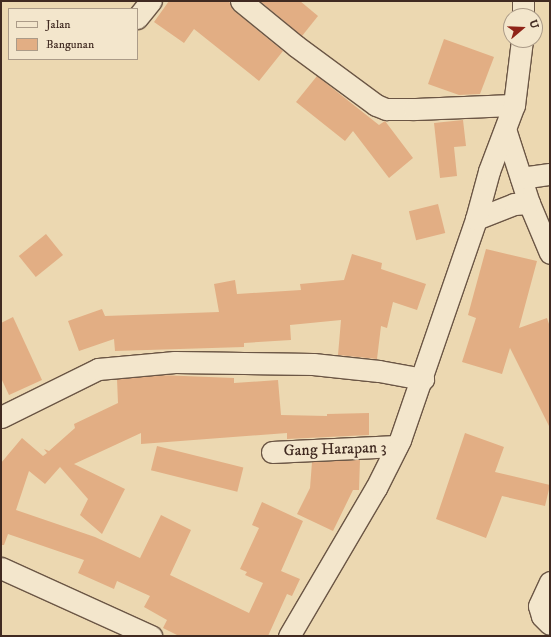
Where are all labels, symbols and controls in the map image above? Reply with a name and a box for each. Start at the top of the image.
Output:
legend [8,8,138,60]
north arrow [503,8,543,48]
text: Jalan [46,17,71,32]
text: U [525,18,541,31]
text: Bangunan [46,37,94,52]
street label: Gang Harapan 3 [283,438,387,460]

